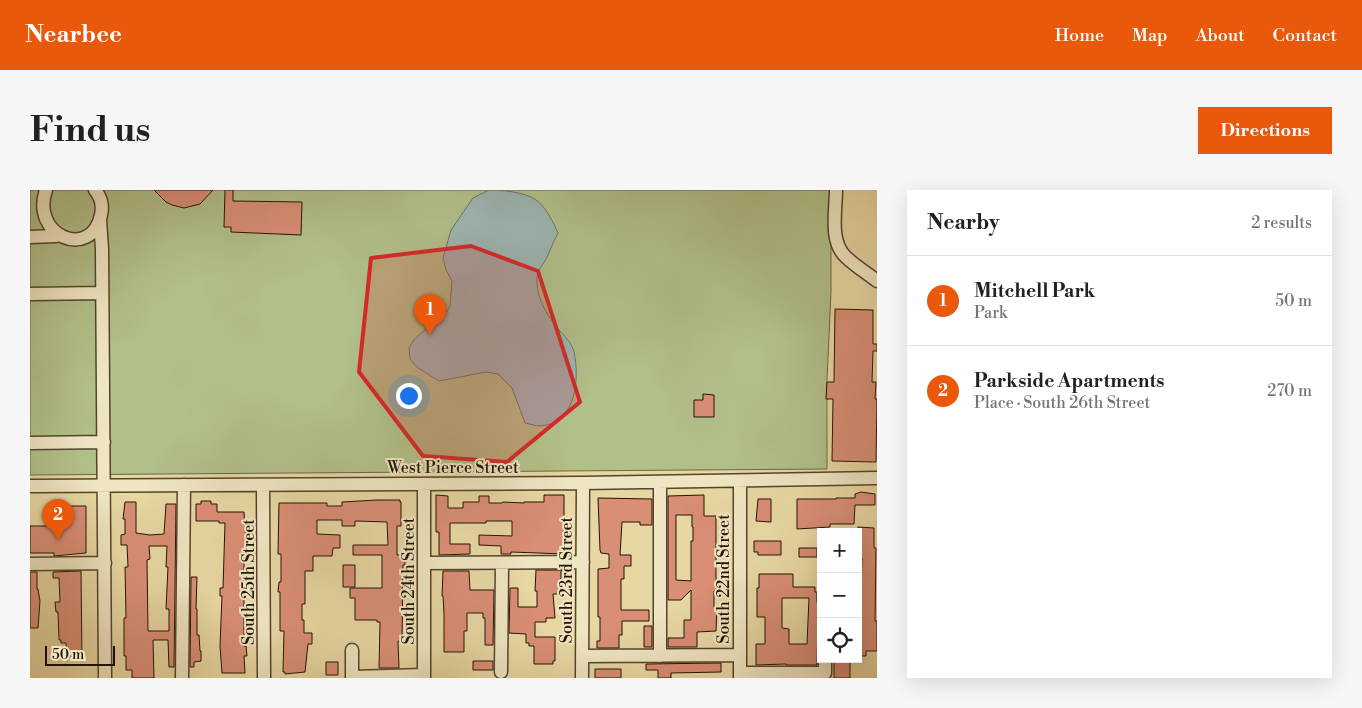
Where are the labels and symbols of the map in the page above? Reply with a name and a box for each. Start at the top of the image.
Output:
pin: 1 [414,294,446,335]
your location [396,383,422,409]
street label: West Pierce Street [386,458,519,478]
pin: 2 [42,499,74,540]
street label: South 22nd Street [714,514,734,644]
street label: South 23rd Street [557,516,577,643]
street label: South 24th Street [399,517,419,644]
street label: South 25th Street [239,519,259,645]
scale bar [45,643,115,666]

